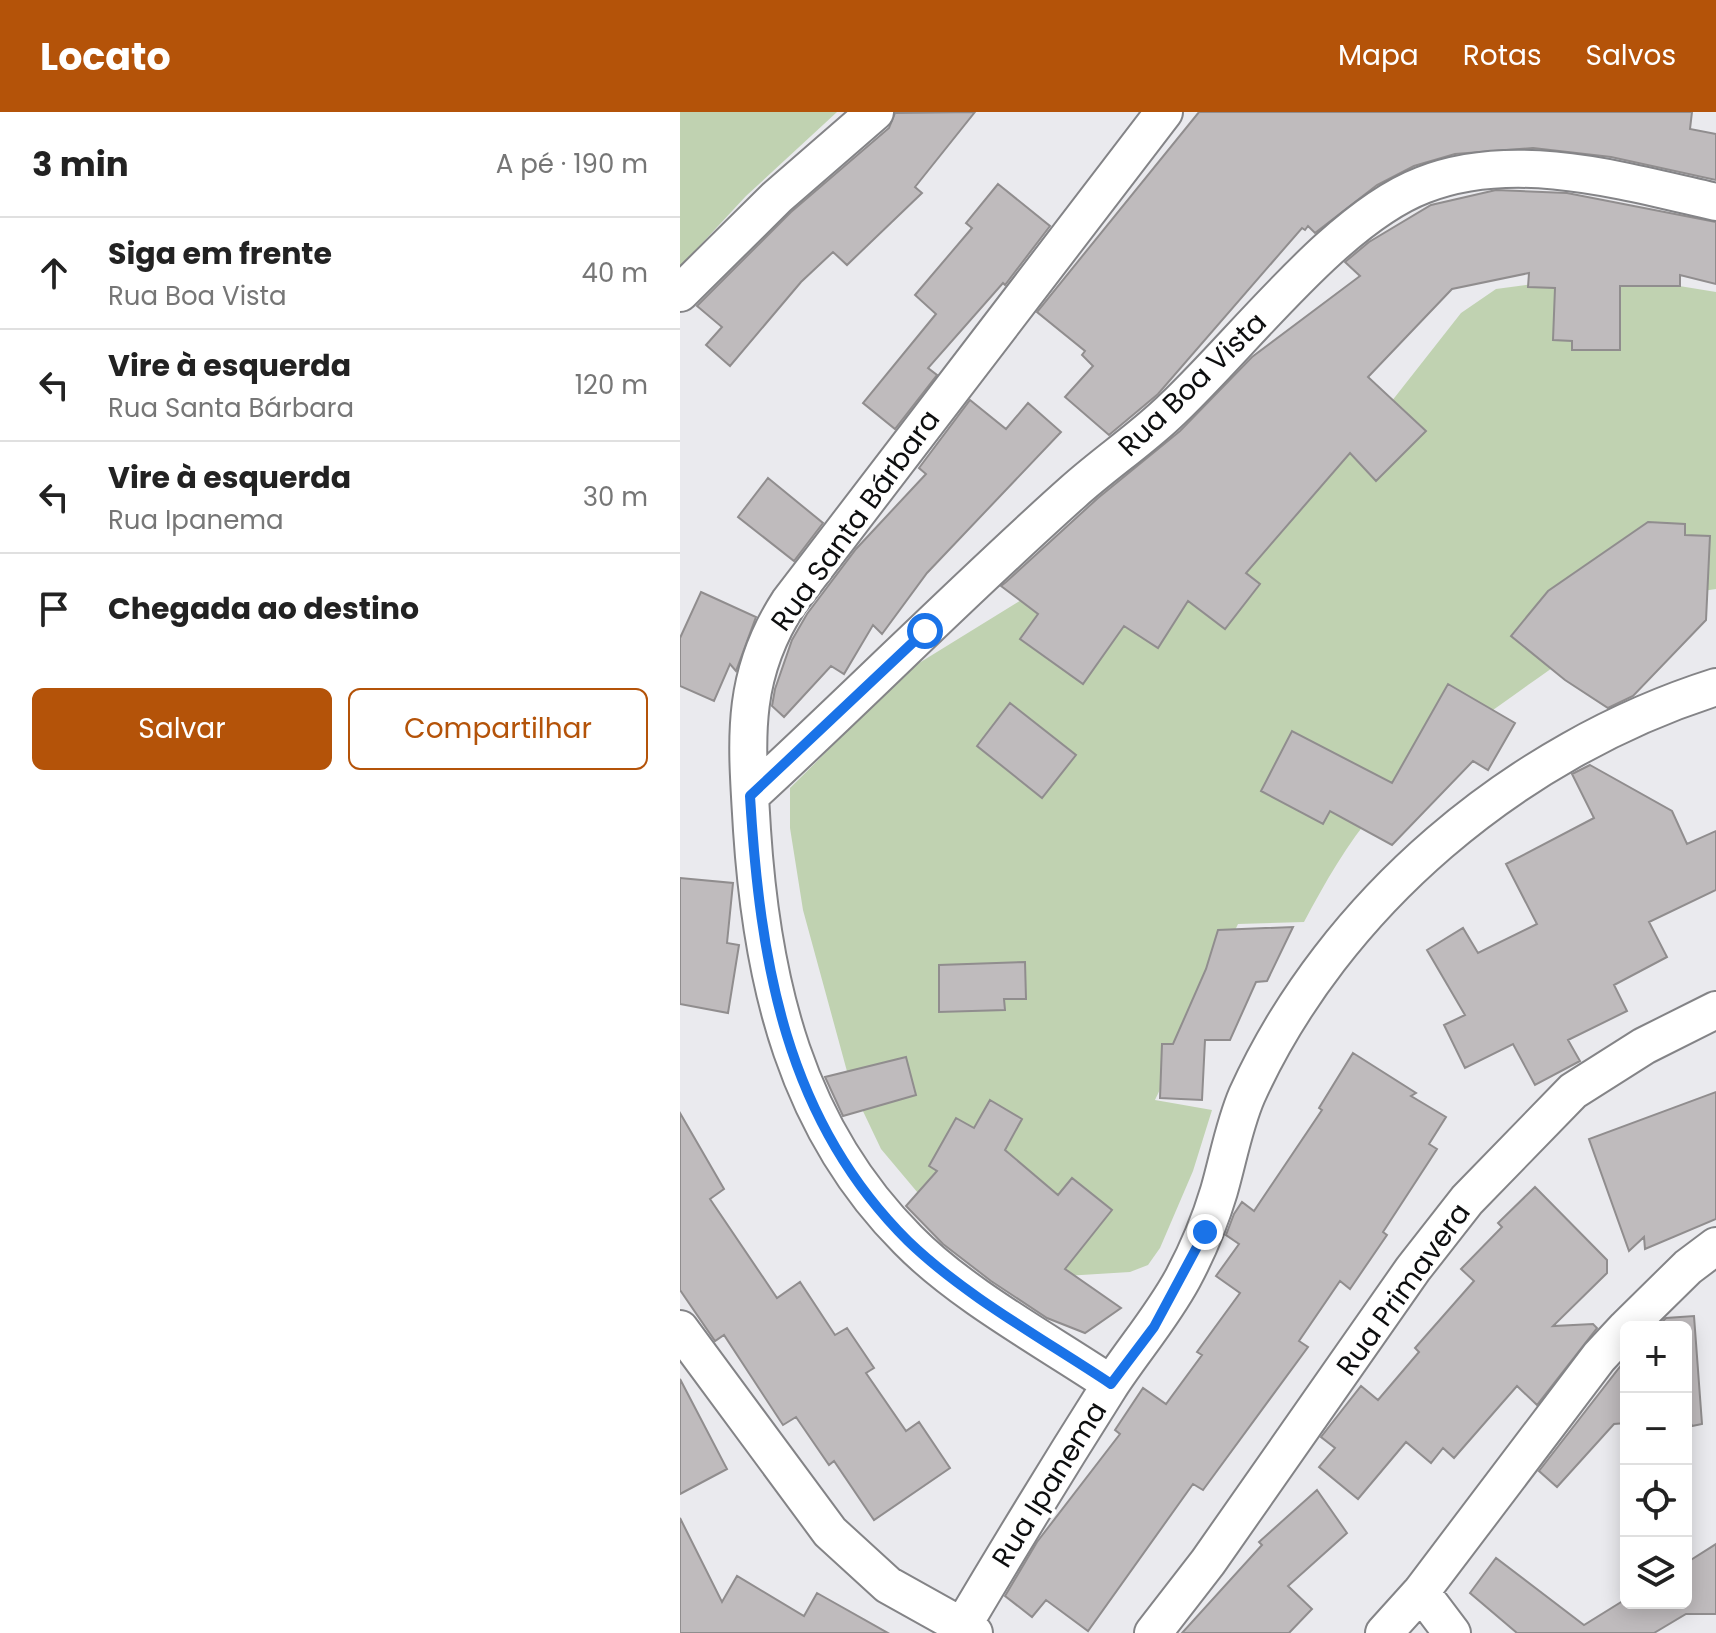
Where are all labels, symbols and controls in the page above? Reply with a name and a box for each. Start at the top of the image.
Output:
text: Locato [40,30,171,83]
text: Mapa [1338,36,1419,75]
text: Rotas [1463,36,1542,75]
text: Salvos [1586,36,1676,75]
text: 3 min [32,140,129,188]
text: A pé · 190 m [496,146,648,182]
text: Siga em frente [108,232,332,275]
icon: ahead [32,251,76,295]
text: 40 m [582,255,648,291]
text: Rua Boa Vista [108,278,287,314]
street label: Rua Boa Vista [1110,304,1275,465]
text: Vire à esquerda [108,344,351,387]
icon: left [32,363,76,407]
text: 120 m [575,367,648,403]
text: Rua Santa Bárbara [108,390,354,426]
street label: Rua Santa Bárbara [762,402,949,639]
text: Vire à esquerda [108,456,351,499]
icon: left [32,475,76,519]
text: 30 m [583,479,648,515]
text: Rua Ipanema [108,502,284,538]
icon: arrive [32,587,76,631]
text: Chegada ao destino [108,587,419,630]
route start [907,613,943,649]
button: Salvar [32,688,332,770]
button: Compartilhar [348,688,648,770]
street label: Rua Primavera [1327,1195,1479,1384]
route end [1187,1214,1223,1250]
map controls [1620,1321,1692,1609]
button: + [1620,1321,1692,1393]
button: − [1620,1393,1692,1465]
street label: Rua Ipanema [983,1394,1116,1575]
button: locate [1620,1465,1692,1537]
button: layers [1620,1537,1692,1609]

